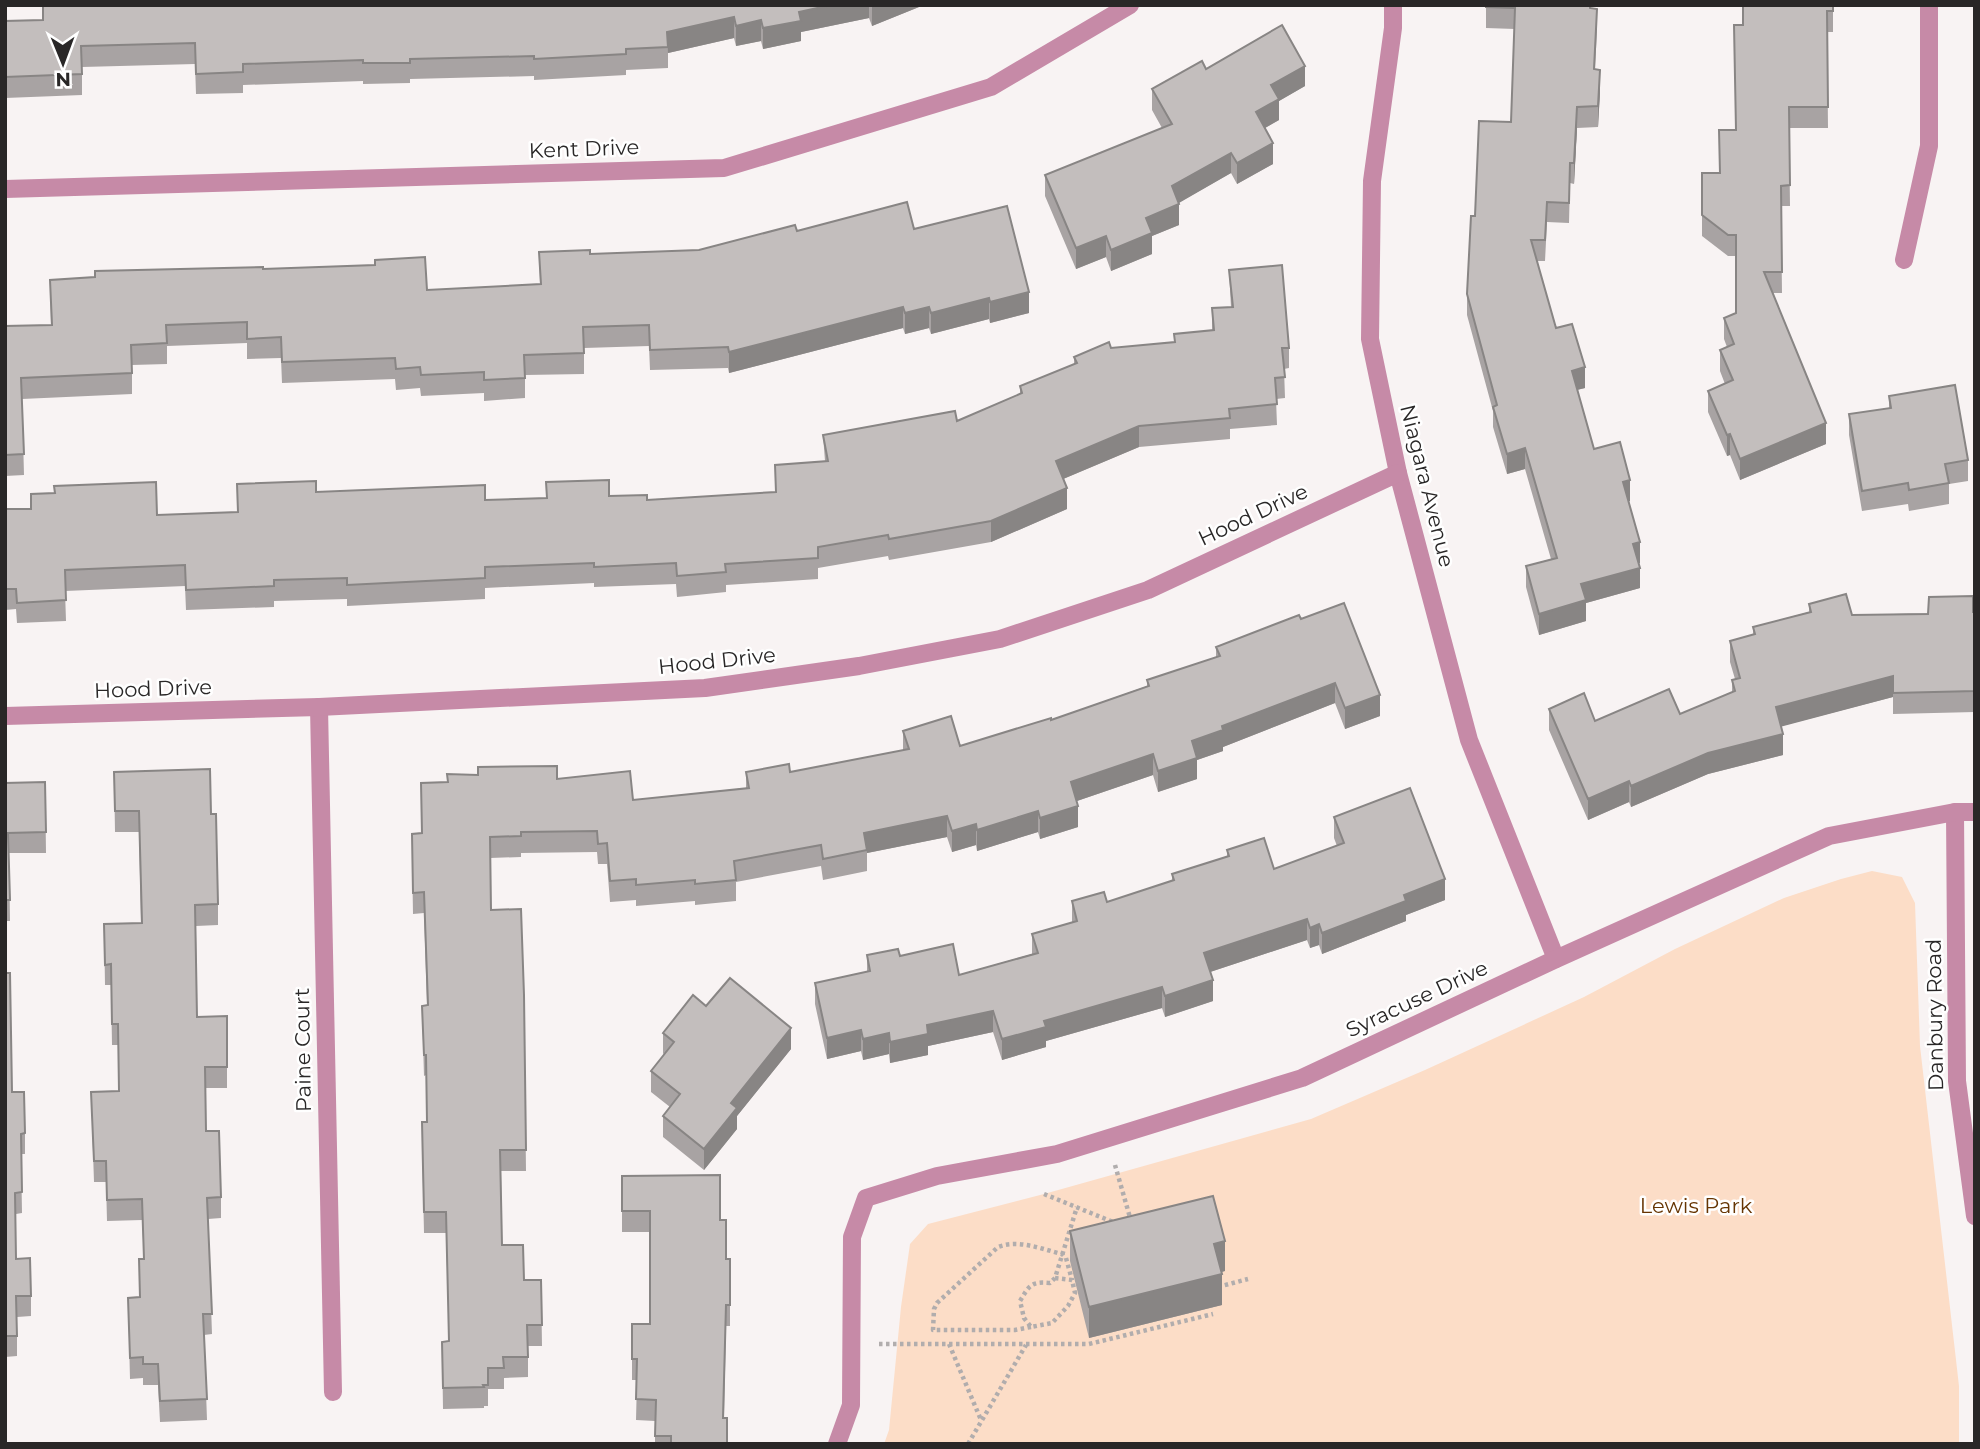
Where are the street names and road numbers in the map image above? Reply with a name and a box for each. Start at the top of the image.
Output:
street label: Kent Drive [528,134,640,163]
street label: Niagara Avenue [1395,402,1460,570]
street label: Hood Drive [1194,478,1312,551]
street label: Hood Drive [657,642,777,679]
street label: Hood Drive [94,674,212,703]
street label: Danbury Road [1921,939,1948,1091]
street label: Syracuse Drive [1342,955,1492,1042]
street label: Paine Court [289,988,316,1112]

